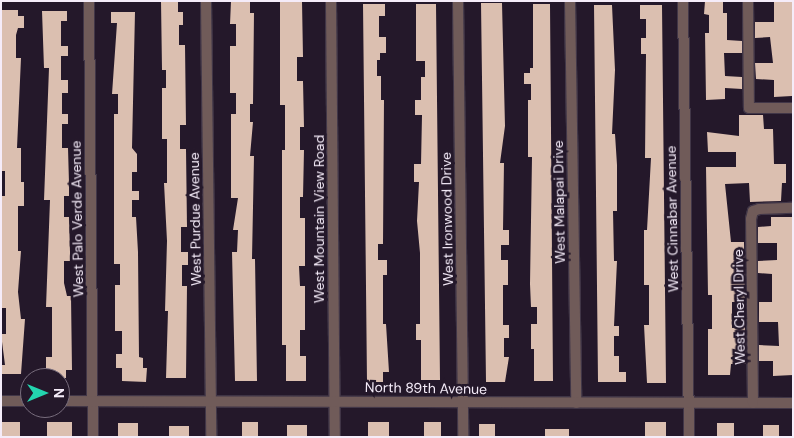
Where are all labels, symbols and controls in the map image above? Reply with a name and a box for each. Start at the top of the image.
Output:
street label: West Mountain View Road [311,135,327,303]
street label: West Malapai Drive [550,140,568,264]
street label: West Palo Verde Avenue [67,141,87,297]
street label: West Cinnabar Avenue [662,146,682,292]
street label: West Purdue Avenue [185,152,205,286]
street label: West Ironwood Drive [437,152,457,286]
street label: West Cheryl Drive [730,249,748,365]
north arrow [20,368,70,418]
street label: North 89th Avenue [365,379,487,397]
text: N [50,388,68,398]

